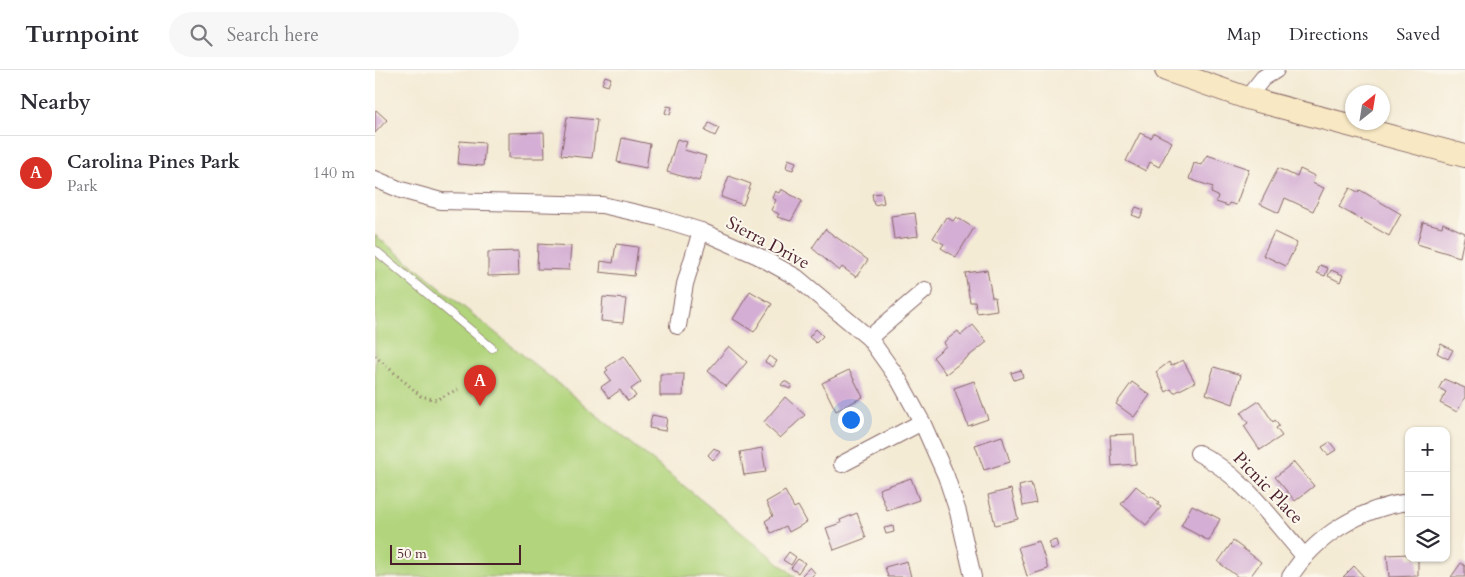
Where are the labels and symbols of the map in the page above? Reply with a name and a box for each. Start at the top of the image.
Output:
north arrow [1345,85,1390,130]
street label: Sierra Drive [722,210,814,276]
pin: A [464,365,496,406]
your location [838,407,864,433]
street label: Picnic Place [1227,446,1309,530]
scale bar [390,542,521,565]

